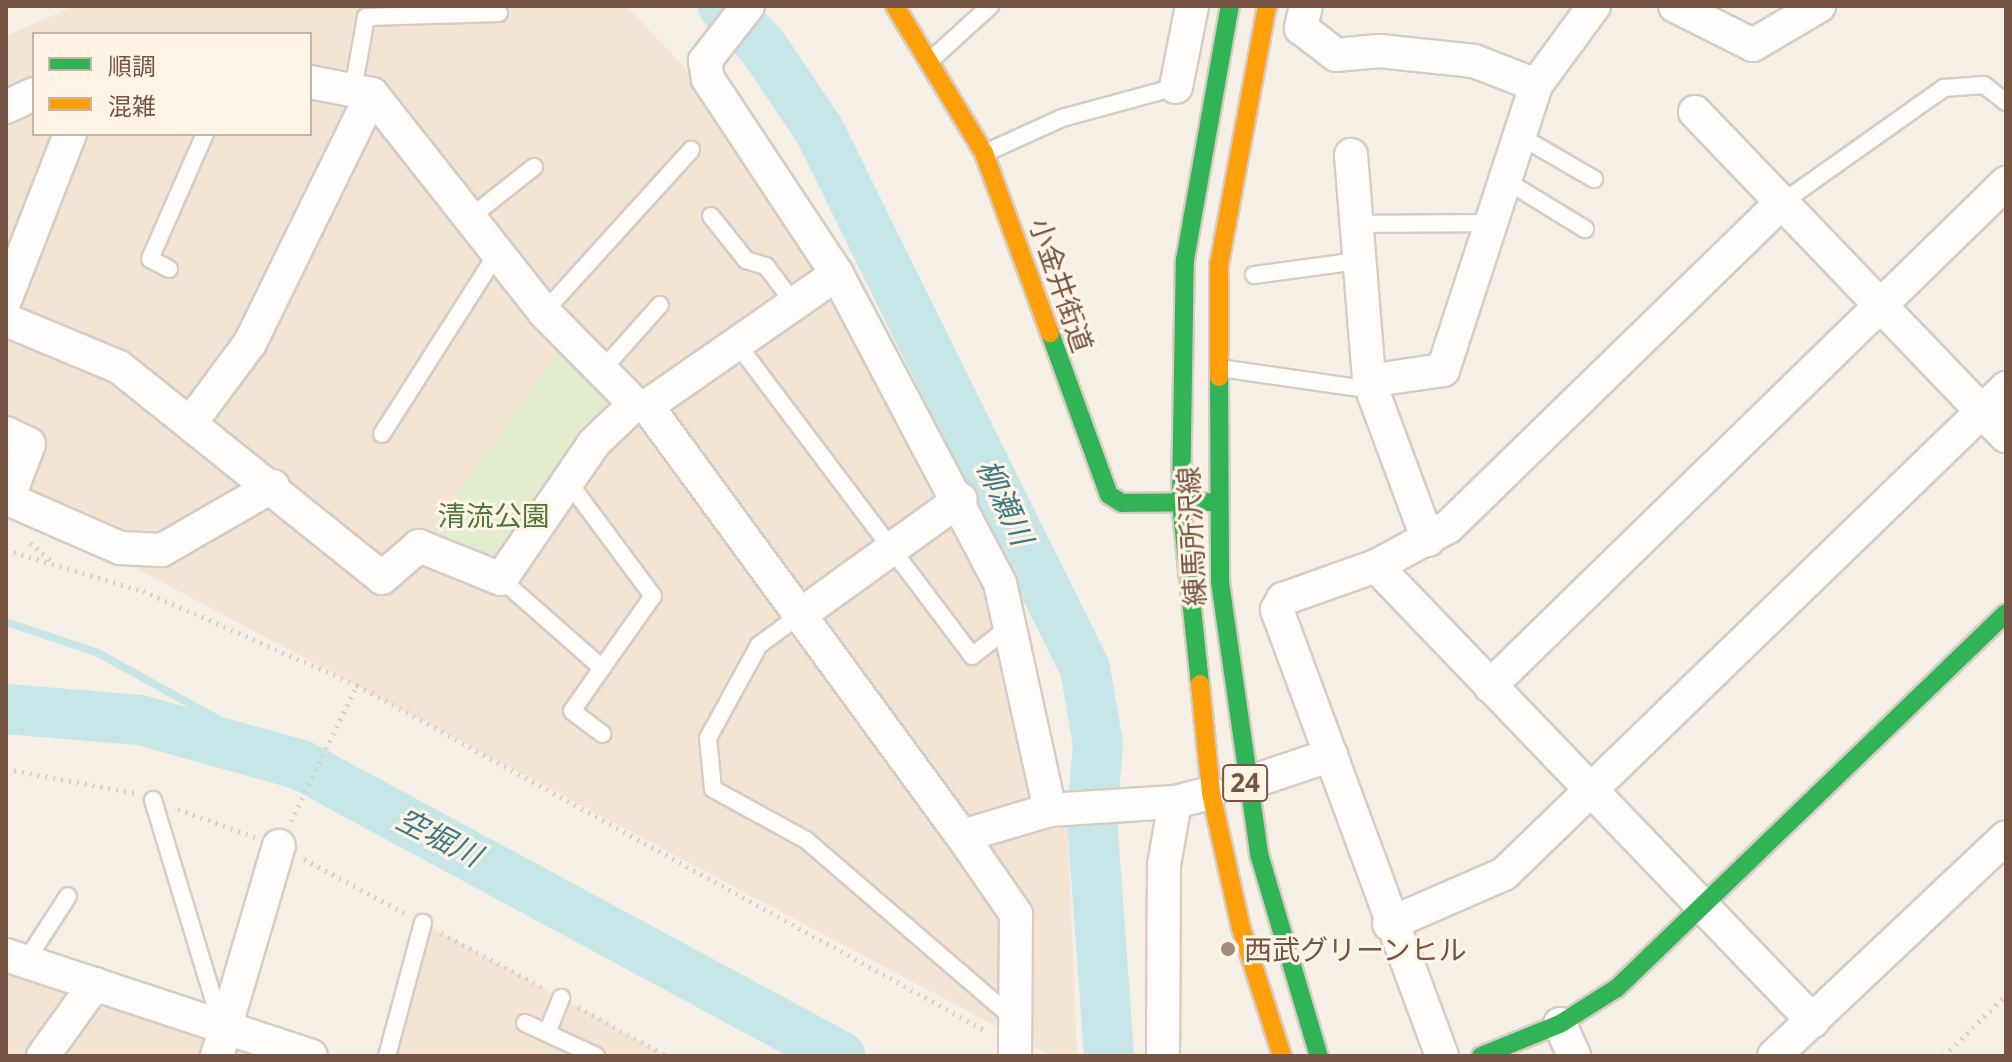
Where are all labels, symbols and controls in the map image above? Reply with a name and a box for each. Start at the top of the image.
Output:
legend [32,32,312,136]
text: 順調 [108,49,156,82]
text: 混雑 [108,89,156,122]
street label: 小金井街道 [1023,213,1101,357]
water label: 柳瀬川 [970,454,1040,550]
street label: 練馬所沢線 [1171,465,1211,607]
park label: 清流公園 [438,498,550,532]
road number: 24 [1221,761,1269,805]
water label: 空堀川 [391,801,487,873]
place label: 西武グリーンヒル [1244,932,1468,966]
marker: 西武グリーンヒル [1219,940,1237,958]

